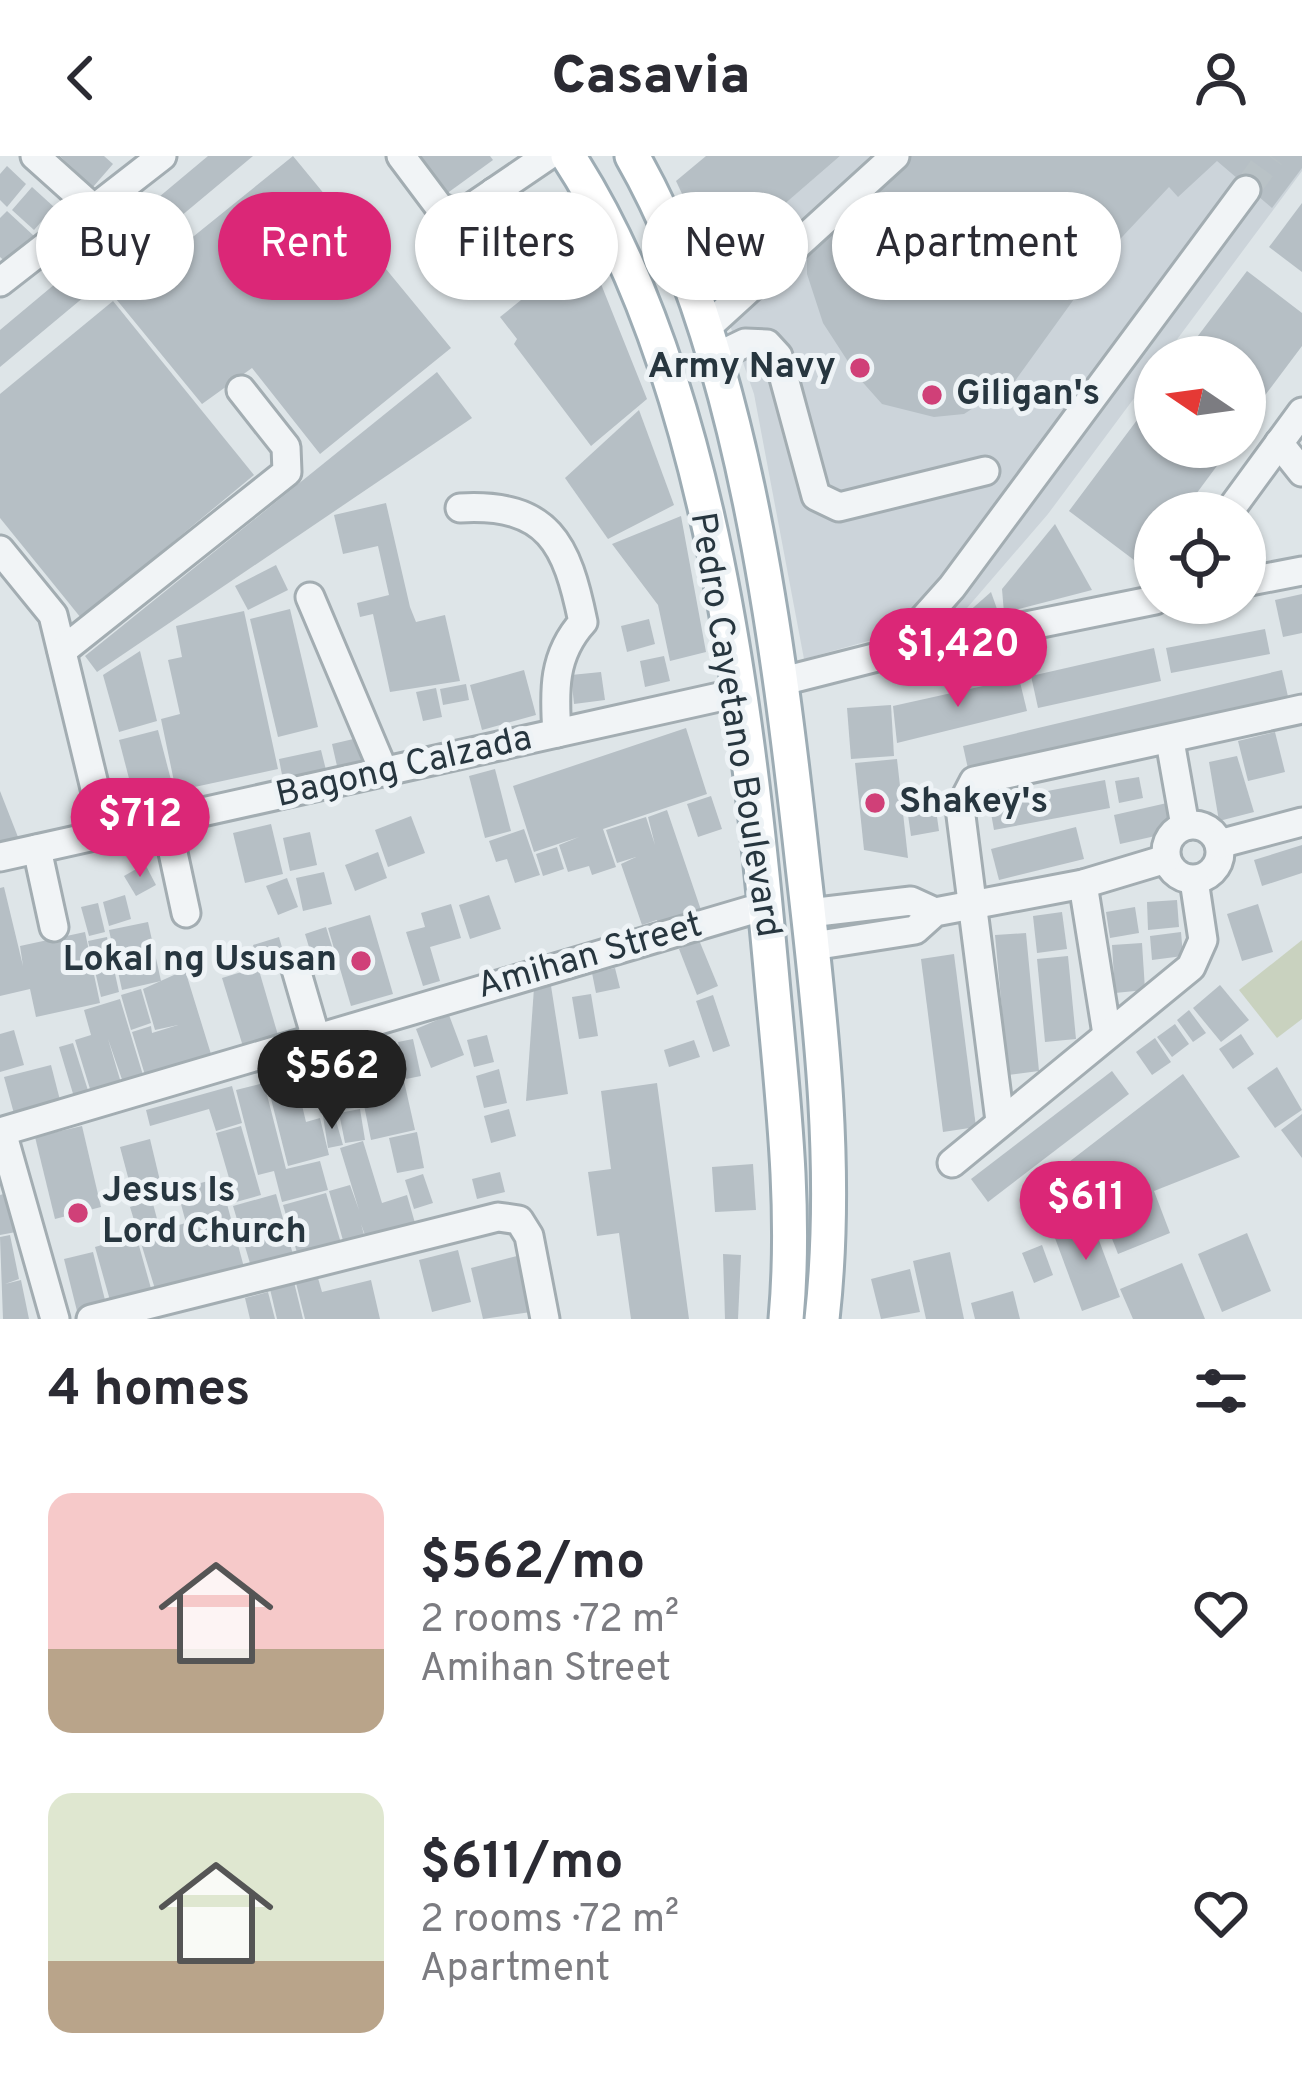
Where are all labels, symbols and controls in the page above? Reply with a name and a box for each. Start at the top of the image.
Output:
text: Casavia [551,44,751,113]
icon: back [48,45,114,111]
icon: person [1188,45,1254,111]
chip: Buy [36,192,194,300]
chip: Rent [218,192,391,300]
chip: Filters [415,192,618,300]
chip: New [642,192,808,300]
chip: Apartment [832,192,1121,300]
north arrow [1134,336,1266,468]
map controls [1134,336,1266,624]
place label: Army Navy [648,345,836,391]
marker: Army Navy [847,355,873,381]
place label: Giligan's [956,372,1100,418]
marker: Giligan's [919,382,945,408]
button: locate [1134,492,1266,624]
street label: Pedro Cayetano Boulevard [678,509,790,941]
pin: $1,420 [860,608,1056,710]
text: $1,420 [896,622,1020,671]
street label: Bagong Calzada [271,716,537,820]
pin: $712 [69,778,211,880]
place label: Shakey's [899,780,1048,826]
marker: Shakey's [862,790,888,816]
text: $712 [98,792,182,841]
street label: Amihan Street [472,903,708,1011]
place label: Lokal ng Ususan [63,938,337,984]
marker: Lokal ng Ususan [348,948,374,974]
pin: $562 [261,1030,403,1132]
text: $562 [284,1044,380,1093]
pin: $611 [1015,1161,1157,1263]
place label: Jesus Is Lord Church [102,1169,307,1256]
text: $611 [1047,1175,1125,1224]
marker: Jesus Is Lord Church [65,1200,91,1226]
icon: filters [1188,1358,1254,1424]
text: 4 homes [48,1359,250,1424]
text: $562/mo [420,1532,645,1597]
icon: home [144,1541,288,1685]
icon: heart [1188,1580,1254,1646]
text: 2 rooms · 72 m² [420,1597,679,1646]
text: Amihan Street [420,1646,671,1695]
text: $611/mo [420,1832,623,1897]
icon: home [144,1841,288,1985]
icon: heart [1188,1880,1254,1946]
text: 2 rooms · 72 m² [420,1897,679,1946]
text: Apartment [420,1946,610,1995]

